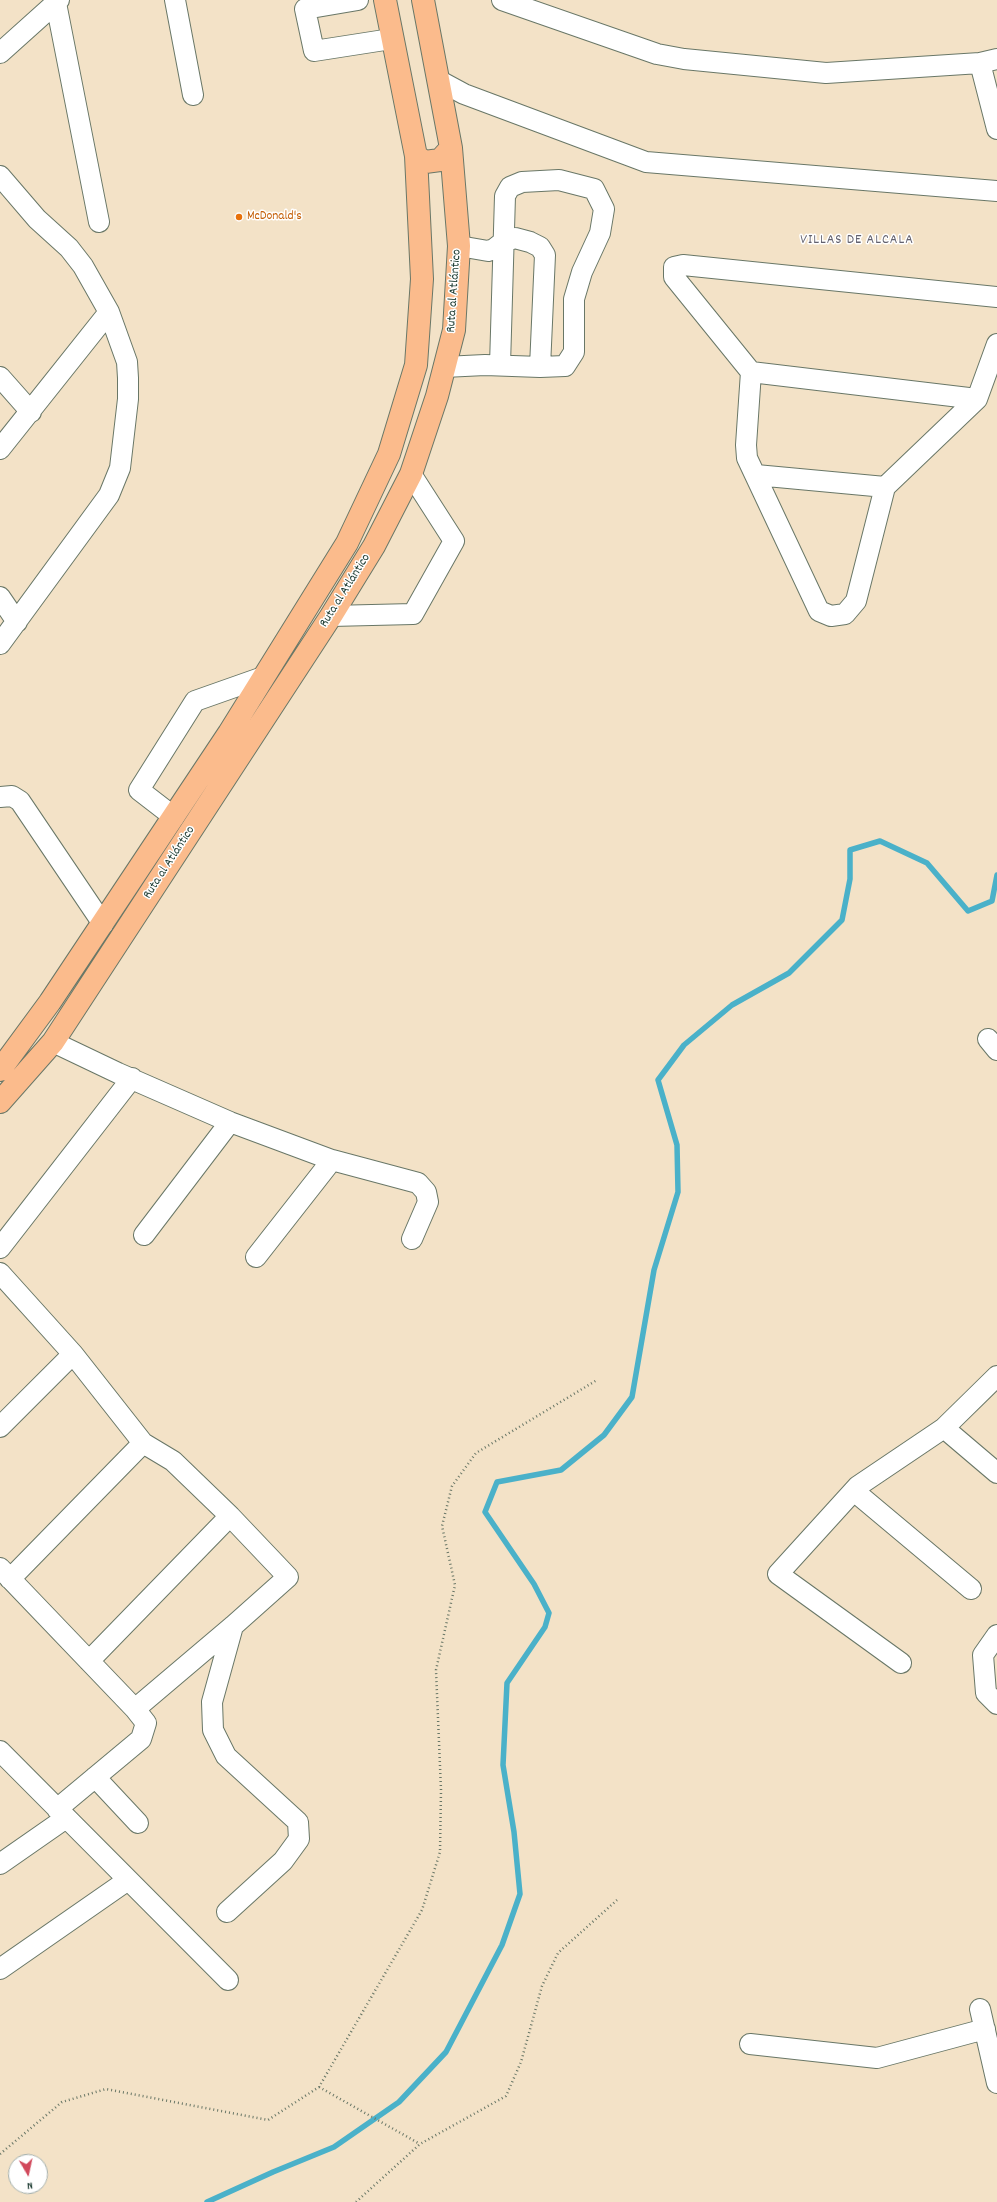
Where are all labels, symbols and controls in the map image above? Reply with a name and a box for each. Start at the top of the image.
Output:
place label: McDonald's [247,209,302,225]
marker: McDonald's [234,212,244,222]
district label: VILLAS DE ALCALA [800,233,914,249]
street label: Ruta al Atlántico [444,249,466,333]
street label: Ruta al Atlántico [317,551,375,631]
street label: Ruta al Atlántico [141,824,199,902]
north arrow [8,2154,48,2194]
text: N [26,2177,34,2193]

